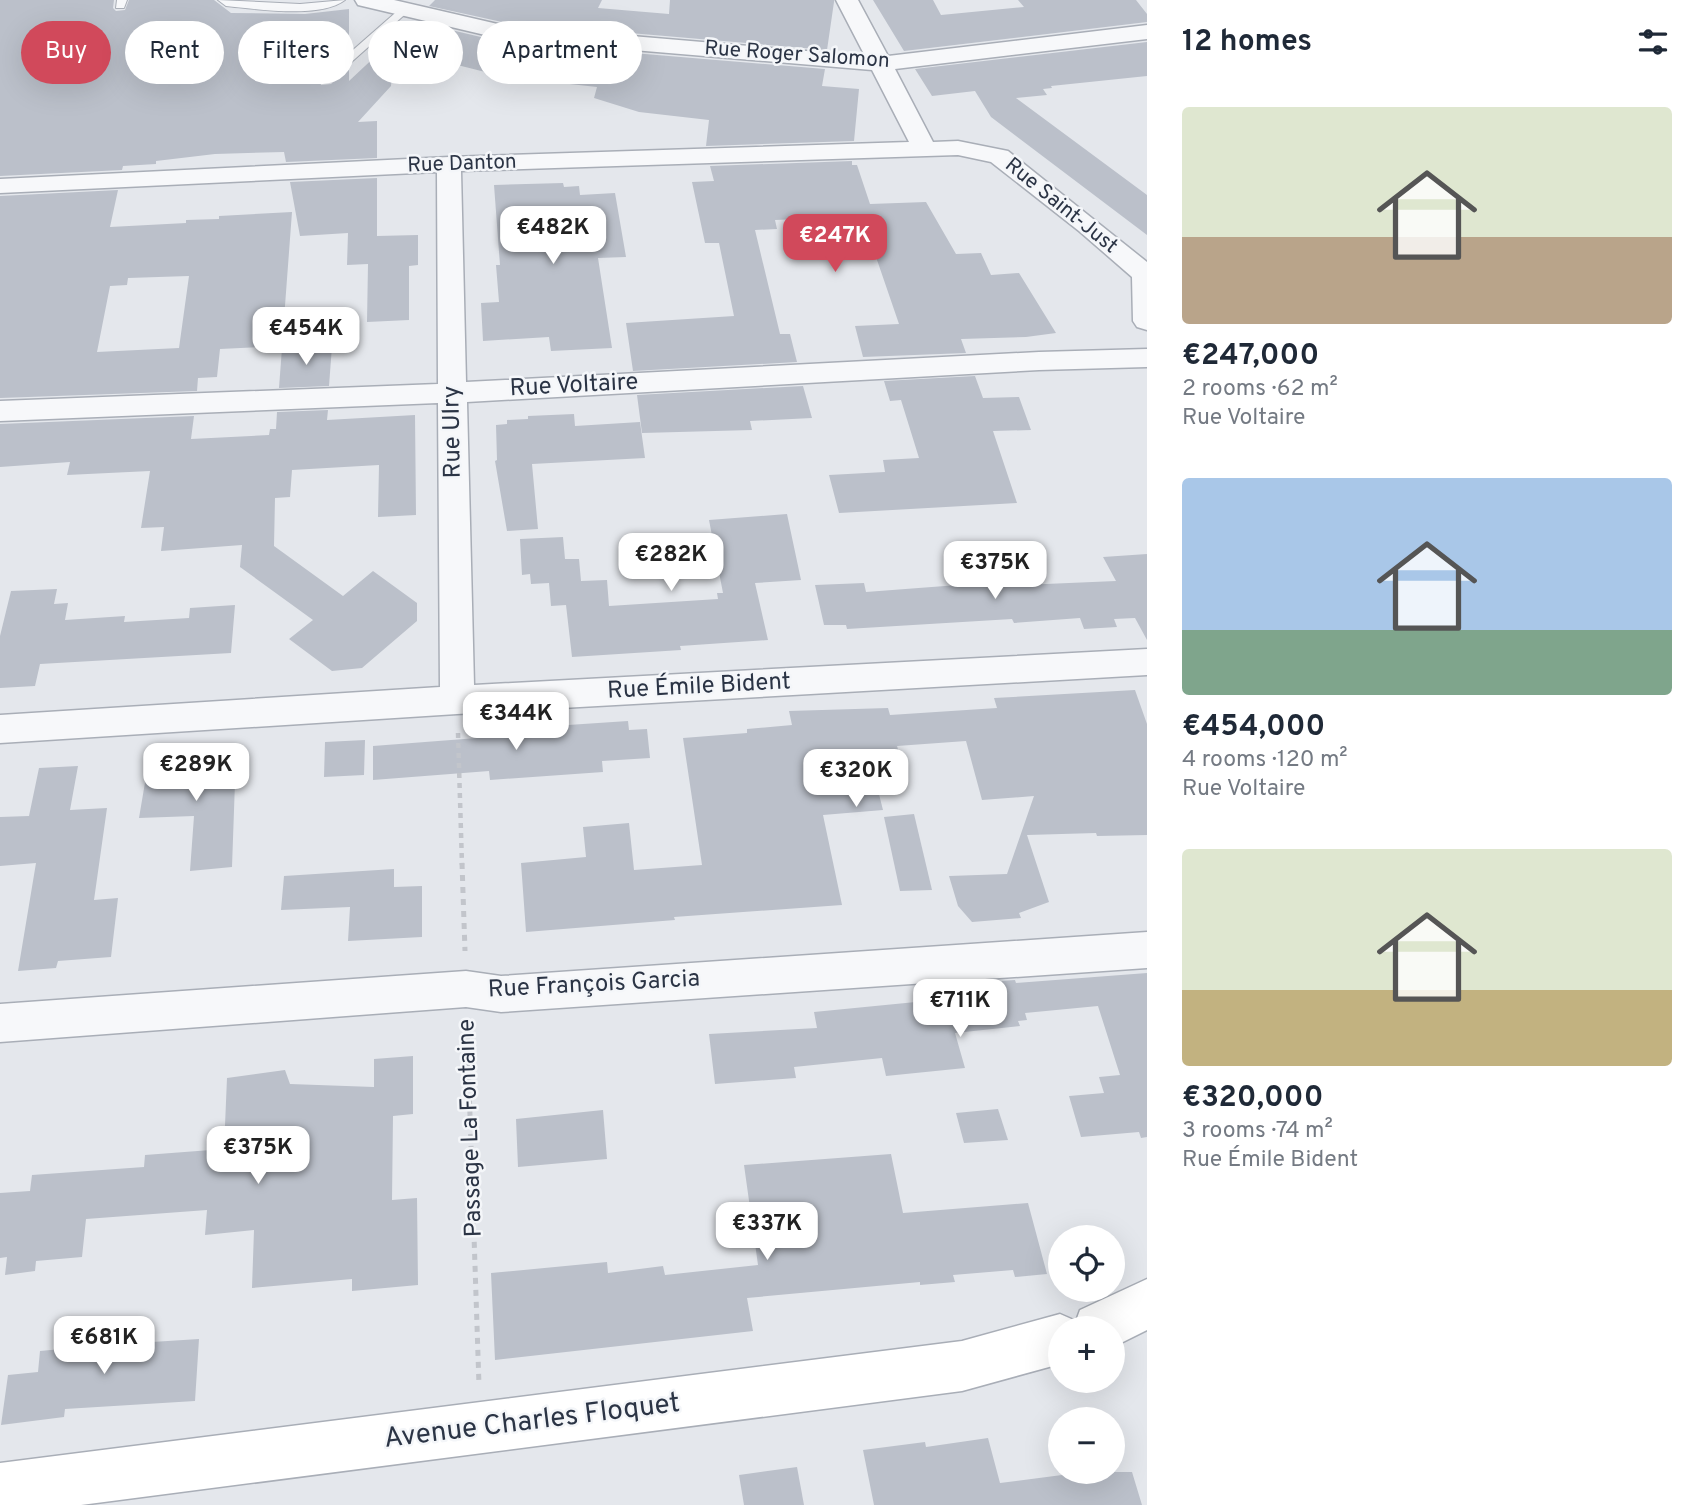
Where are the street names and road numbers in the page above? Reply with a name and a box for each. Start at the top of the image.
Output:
street label: Rue Roger Salomon [703,35,891,75]
street label: Rue Danton [407,149,517,179]
street label: Rue Saint-Just [999,152,1123,260]
street label: Rue Voltaire [509,368,639,404]
street label: Rue Ulry [437,385,469,479]
street label: Rue Émile Bident [606,665,792,707]
street label: Rue François Garcia [487,964,701,1006]
street label: Passage La Fontaine [452,1018,490,1238]
street label: Avenue Charles Floquet [382,1386,682,1458]

